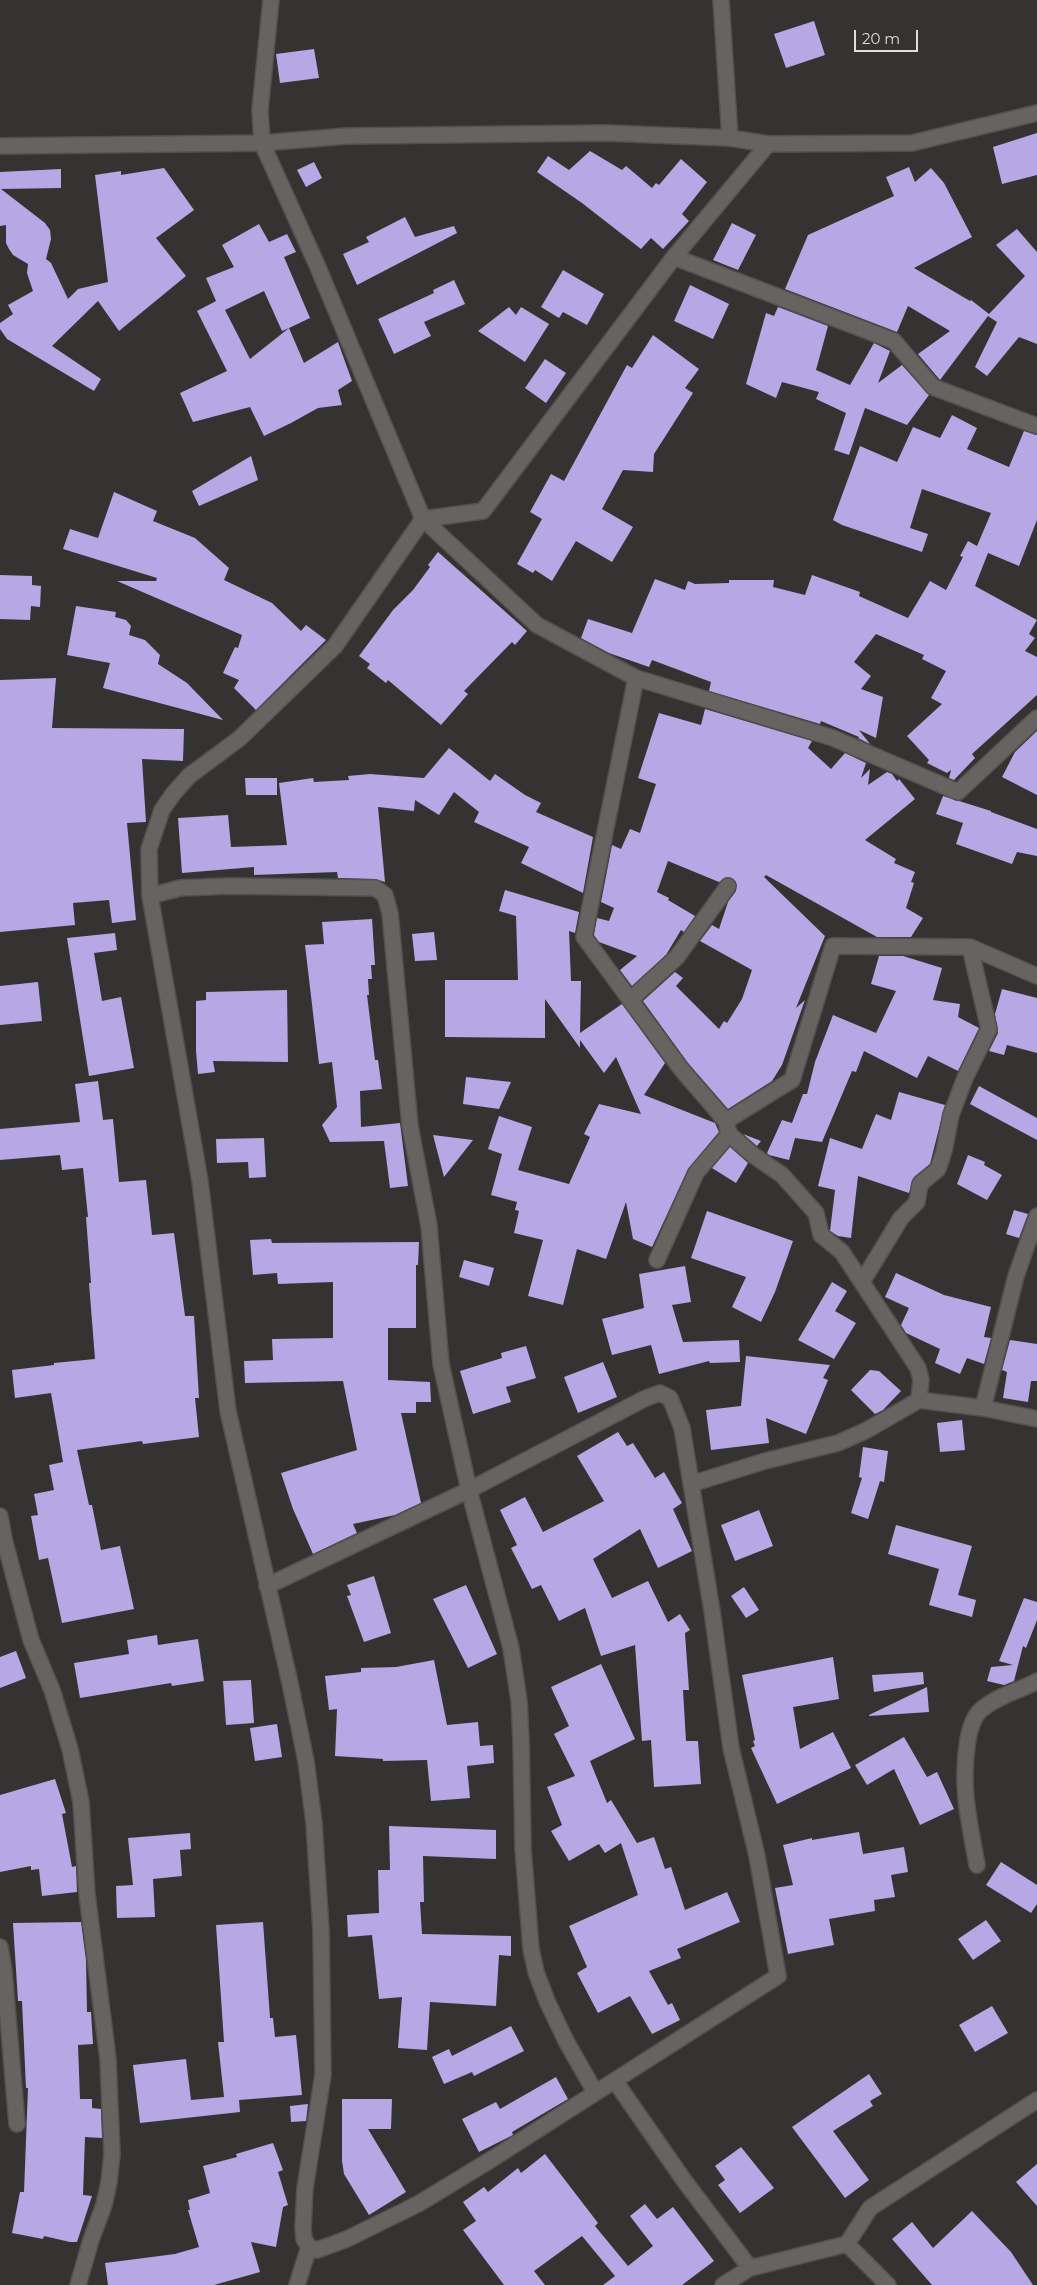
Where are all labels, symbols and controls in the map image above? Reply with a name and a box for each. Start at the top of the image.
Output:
scale bar [857,20,921,52]
text: 20 m [862,29,900,48]

